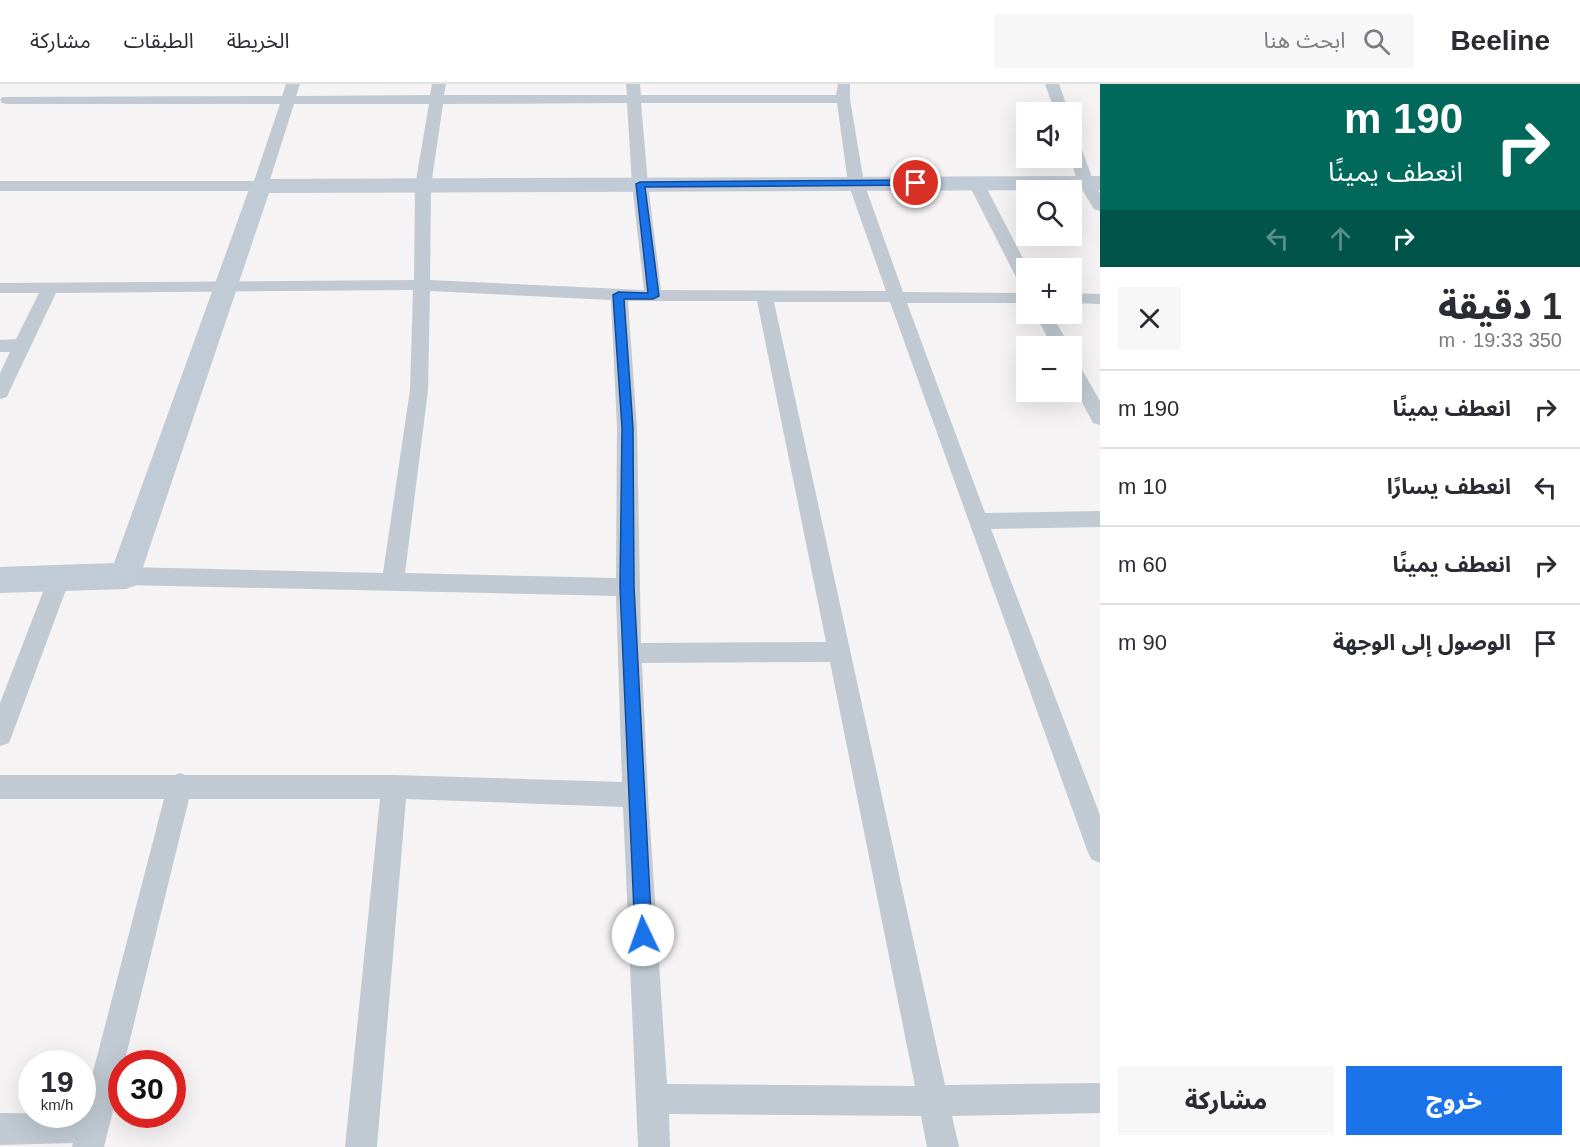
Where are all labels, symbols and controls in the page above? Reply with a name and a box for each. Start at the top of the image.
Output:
search box [994,14,1414,68]
icon: search [1360,25,1393,58]
text: Beeline [1450,25,1550,56]
text: ابحث هنا [1263,28,1345,53]
text: مشاركة [30,29,91,52]
text: الطبقات [124,29,194,52]
text: الخريطة [227,29,290,52]
text: 190 m [1344,95,1463,142]
map controls [1016,102,1082,402]
button: sound [1016,102,1082,168]
icon: right [1484,108,1562,186]
pin [890,157,941,208]
text: انعطف يمينًا [1328,157,1463,187]
icon: arrive [899,166,932,199]
button: search [1016,180,1082,246]
icon: left [1261,222,1294,255]
icon: ahead [1324,222,1357,255]
icon: right [1387,222,1420,255]
button: + [1016,258,1082,324]
text: 1 دقيقة [1438,286,1562,327]
button: close [1118,287,1181,350]
text: 350 m · 19:33 [1439,329,1562,351]
button: − [1016,336,1082,402]
icon: right [1529,393,1562,426]
text: 190 m [1118,396,1179,421]
text: انعطف يمينًا [1392,396,1511,421]
icon: left [1529,471,1562,504]
text: 10 m [1118,474,1167,499]
text: انعطف يسارًا [1387,474,1511,499]
icon: right [1529,549,1562,582]
text: 60 m [1118,552,1167,577]
text: انعطف يمينًا [1392,552,1511,577]
icon: arrive [1529,627,1562,660]
text: 90 m [1118,630,1167,655]
text: الوصول إلى الوجهة [1333,630,1511,655]
position arrow [611,903,675,967]
speed limit sign: 30 [108,1050,186,1128]
text: 19 [40,1065,74,1098]
button: مشاركة [1118,1066,1334,1135]
button: خروج [1346,1066,1562,1135]
text: km/h [41,1096,73,1113]

